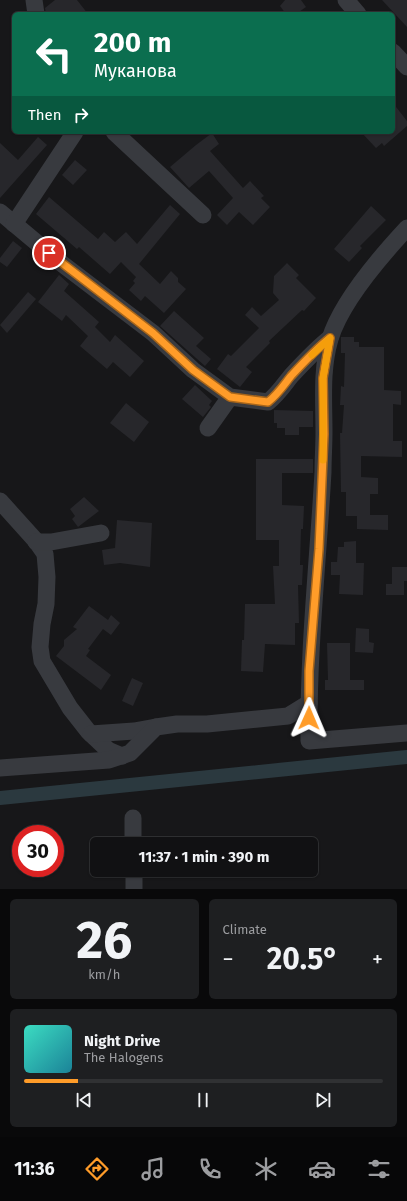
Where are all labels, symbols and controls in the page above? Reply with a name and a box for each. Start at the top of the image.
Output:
text: 200 m [94,26,172,59]
icon: left [28,28,80,80]
text: Муканова [94,60,177,82]
icon: right [70,104,92,126]
text: Then [28,106,62,124]
pin [32,236,66,270]
icon: arrive [38,242,60,264]
position arrow [288,697,330,739]
speed limit sign: 30 [12,825,64,877]
text: 11:37 · 1 min · 390 m [139,848,269,866]
text: 26 [76,909,132,972]
text: Climate [223,922,267,937]
text: 20.5° [267,941,339,977]
text: − [223,946,234,973]
text: + [372,946,383,973]
text: km/h [88,967,120,982]
text: Night Drive [84,1032,160,1050]
text: The Halogens [84,1050,163,1065]
icon: previous [73,1089,95,1111]
icon: pause [192,1089,214,1111]
icon: next [312,1089,334,1111]
icon: directions [83,1155,111,1183]
icon: music [139,1155,167,1183]
icon: phone [196,1155,224,1183]
icon: climate [252,1155,280,1183]
icon: car [308,1155,336,1183]
icon: filters [365,1155,393,1183]
text: 11:36 [14,1158,55,1180]

